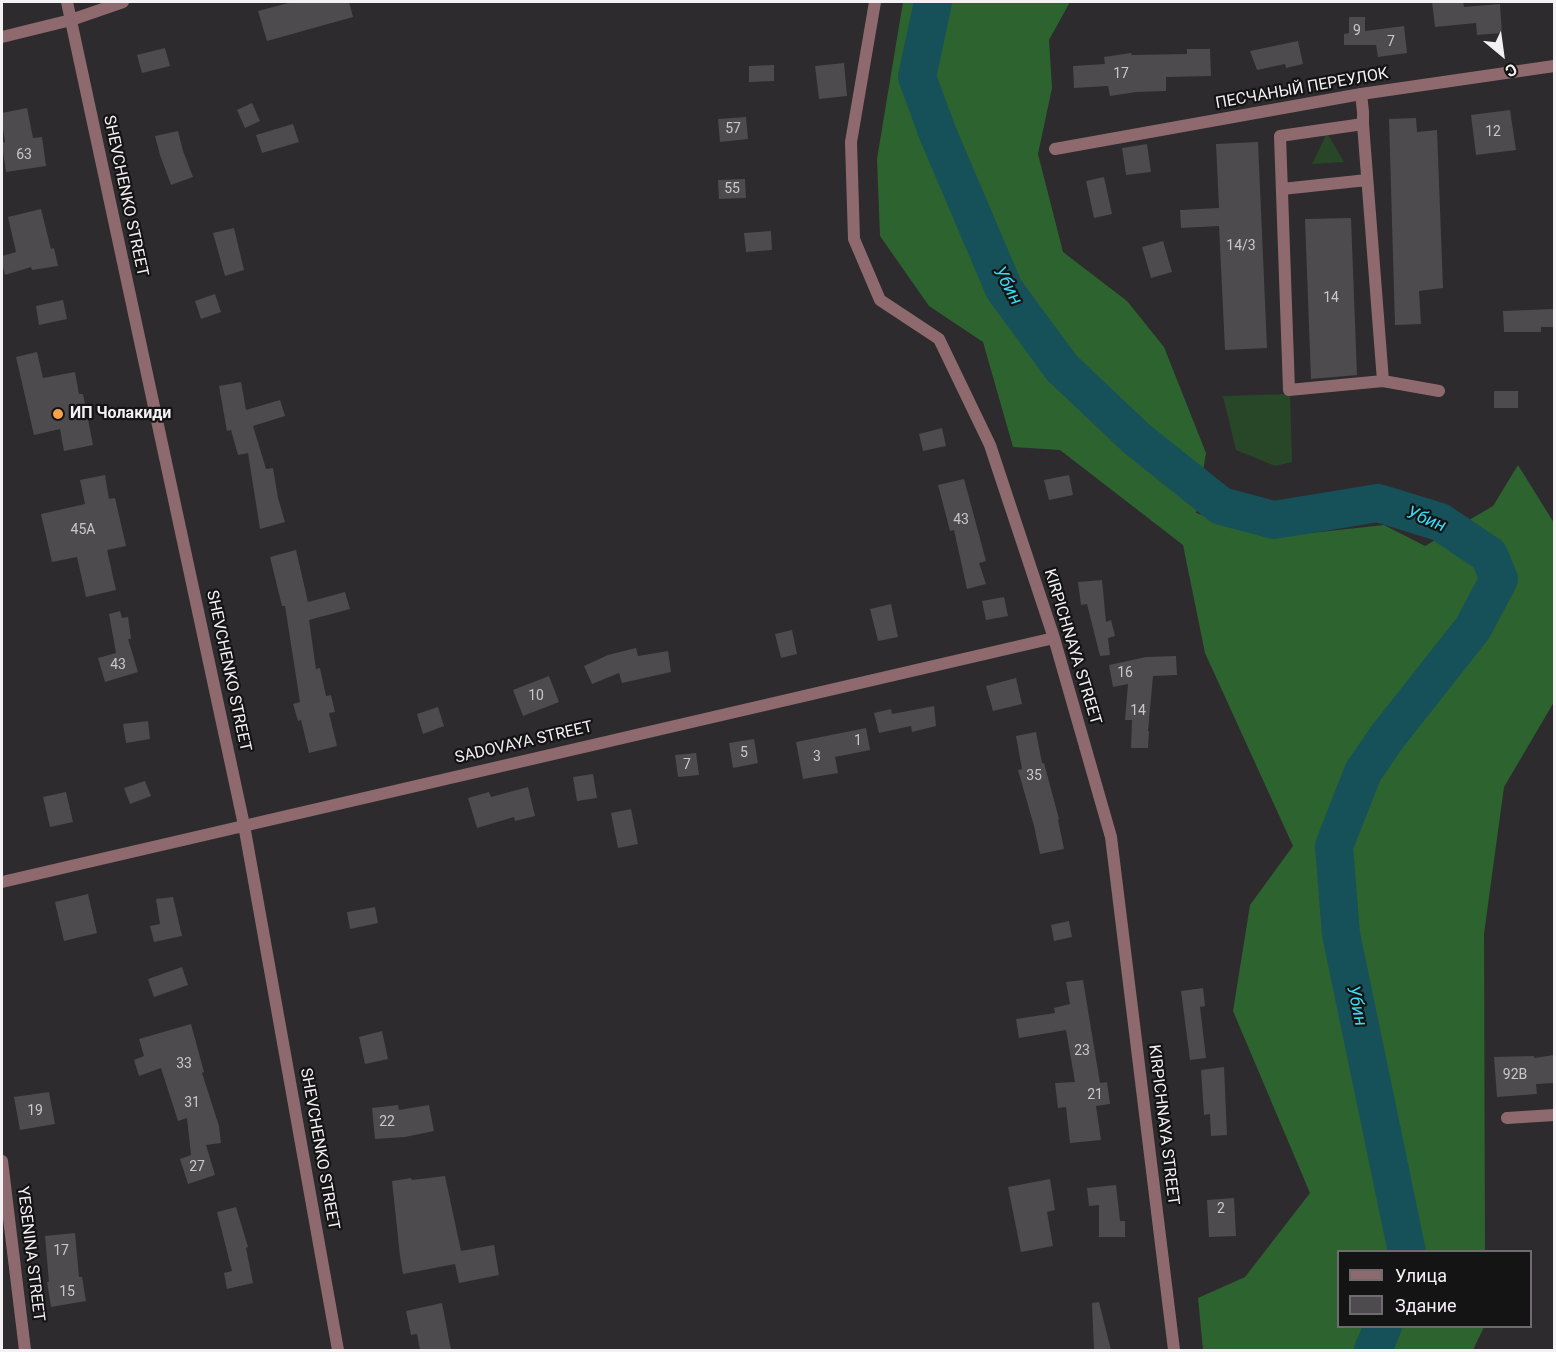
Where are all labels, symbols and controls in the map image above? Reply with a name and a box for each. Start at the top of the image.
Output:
house number: 9 [1353,23,1361,39]
north arrow [1472,24,1532,84]
house number: 7 [1387,34,1395,50]
text: С [1502,59,1520,81]
street label: ПЕСЧАНЫЙ ПЕРЕУЛОК [1214,64,1390,114]
house number: 17 [1113,66,1129,82]
street label: SHEVCHENKO STREET [99,114,151,278]
house number: 57 [725,121,741,137]
house number: 12 [1485,124,1501,140]
house number: 63 [16,147,32,163]
house number: 55 [724,181,740,197]
house number: 14/3 [1226,238,1256,254]
water label: Убин [988,263,1026,309]
house number: 14 [1323,290,1339,306]
place label: ИП Чолакиди [70,404,171,424]
marker: ИП Чолакиди [51,407,65,421]
water label: Убин [1403,502,1449,538]
house number: 43 [953,512,969,528]
house number: 45А [71,522,95,538]
street label: KIRPICHNAYA STREET [1039,567,1105,727]
street label: SHEVCHENKO STREET [202,589,254,753]
house number: 43 [110,657,126,673]
house number: 16 [1117,665,1133,681]
house number: 10 [528,688,544,704]
house number: 14 [1130,703,1146,719]
street label: SADOVAYA STREET [453,718,595,768]
house number: 1 [854,733,862,749]
house number: 5 [740,745,748,761]
house number: 3 [813,749,821,765]
house number: 7 [683,757,691,773]
house number: 35 [1026,768,1042,784]
water label: Убин [1341,984,1371,1028]
house number: 23 [1074,1043,1090,1059]
street label: KIRPICHNAYA STREET [1144,1044,1182,1206]
house number: 33 [176,1056,192,1072]
street label: SHEVCHENKO STREET [295,1067,343,1231]
house number: 92В [1503,1067,1527,1083]
house number: 21 [1087,1087,1103,1103]
house number: 31 [184,1095,200,1111]
house number: 19 [27,1103,43,1119]
house number: 22 [379,1114,395,1130]
house number: 27 [189,1159,205,1175]
street label: YESENINA STREET [12,1185,48,1323]
house number: 2 [1217,1201,1225,1217]
house number: 17 [53,1243,69,1259]
legend [1337,1250,1532,1328]
text: Улица [1395,1265,1447,1286]
house number: 15 [59,1284,75,1300]
text: Здание [1395,1295,1457,1316]

